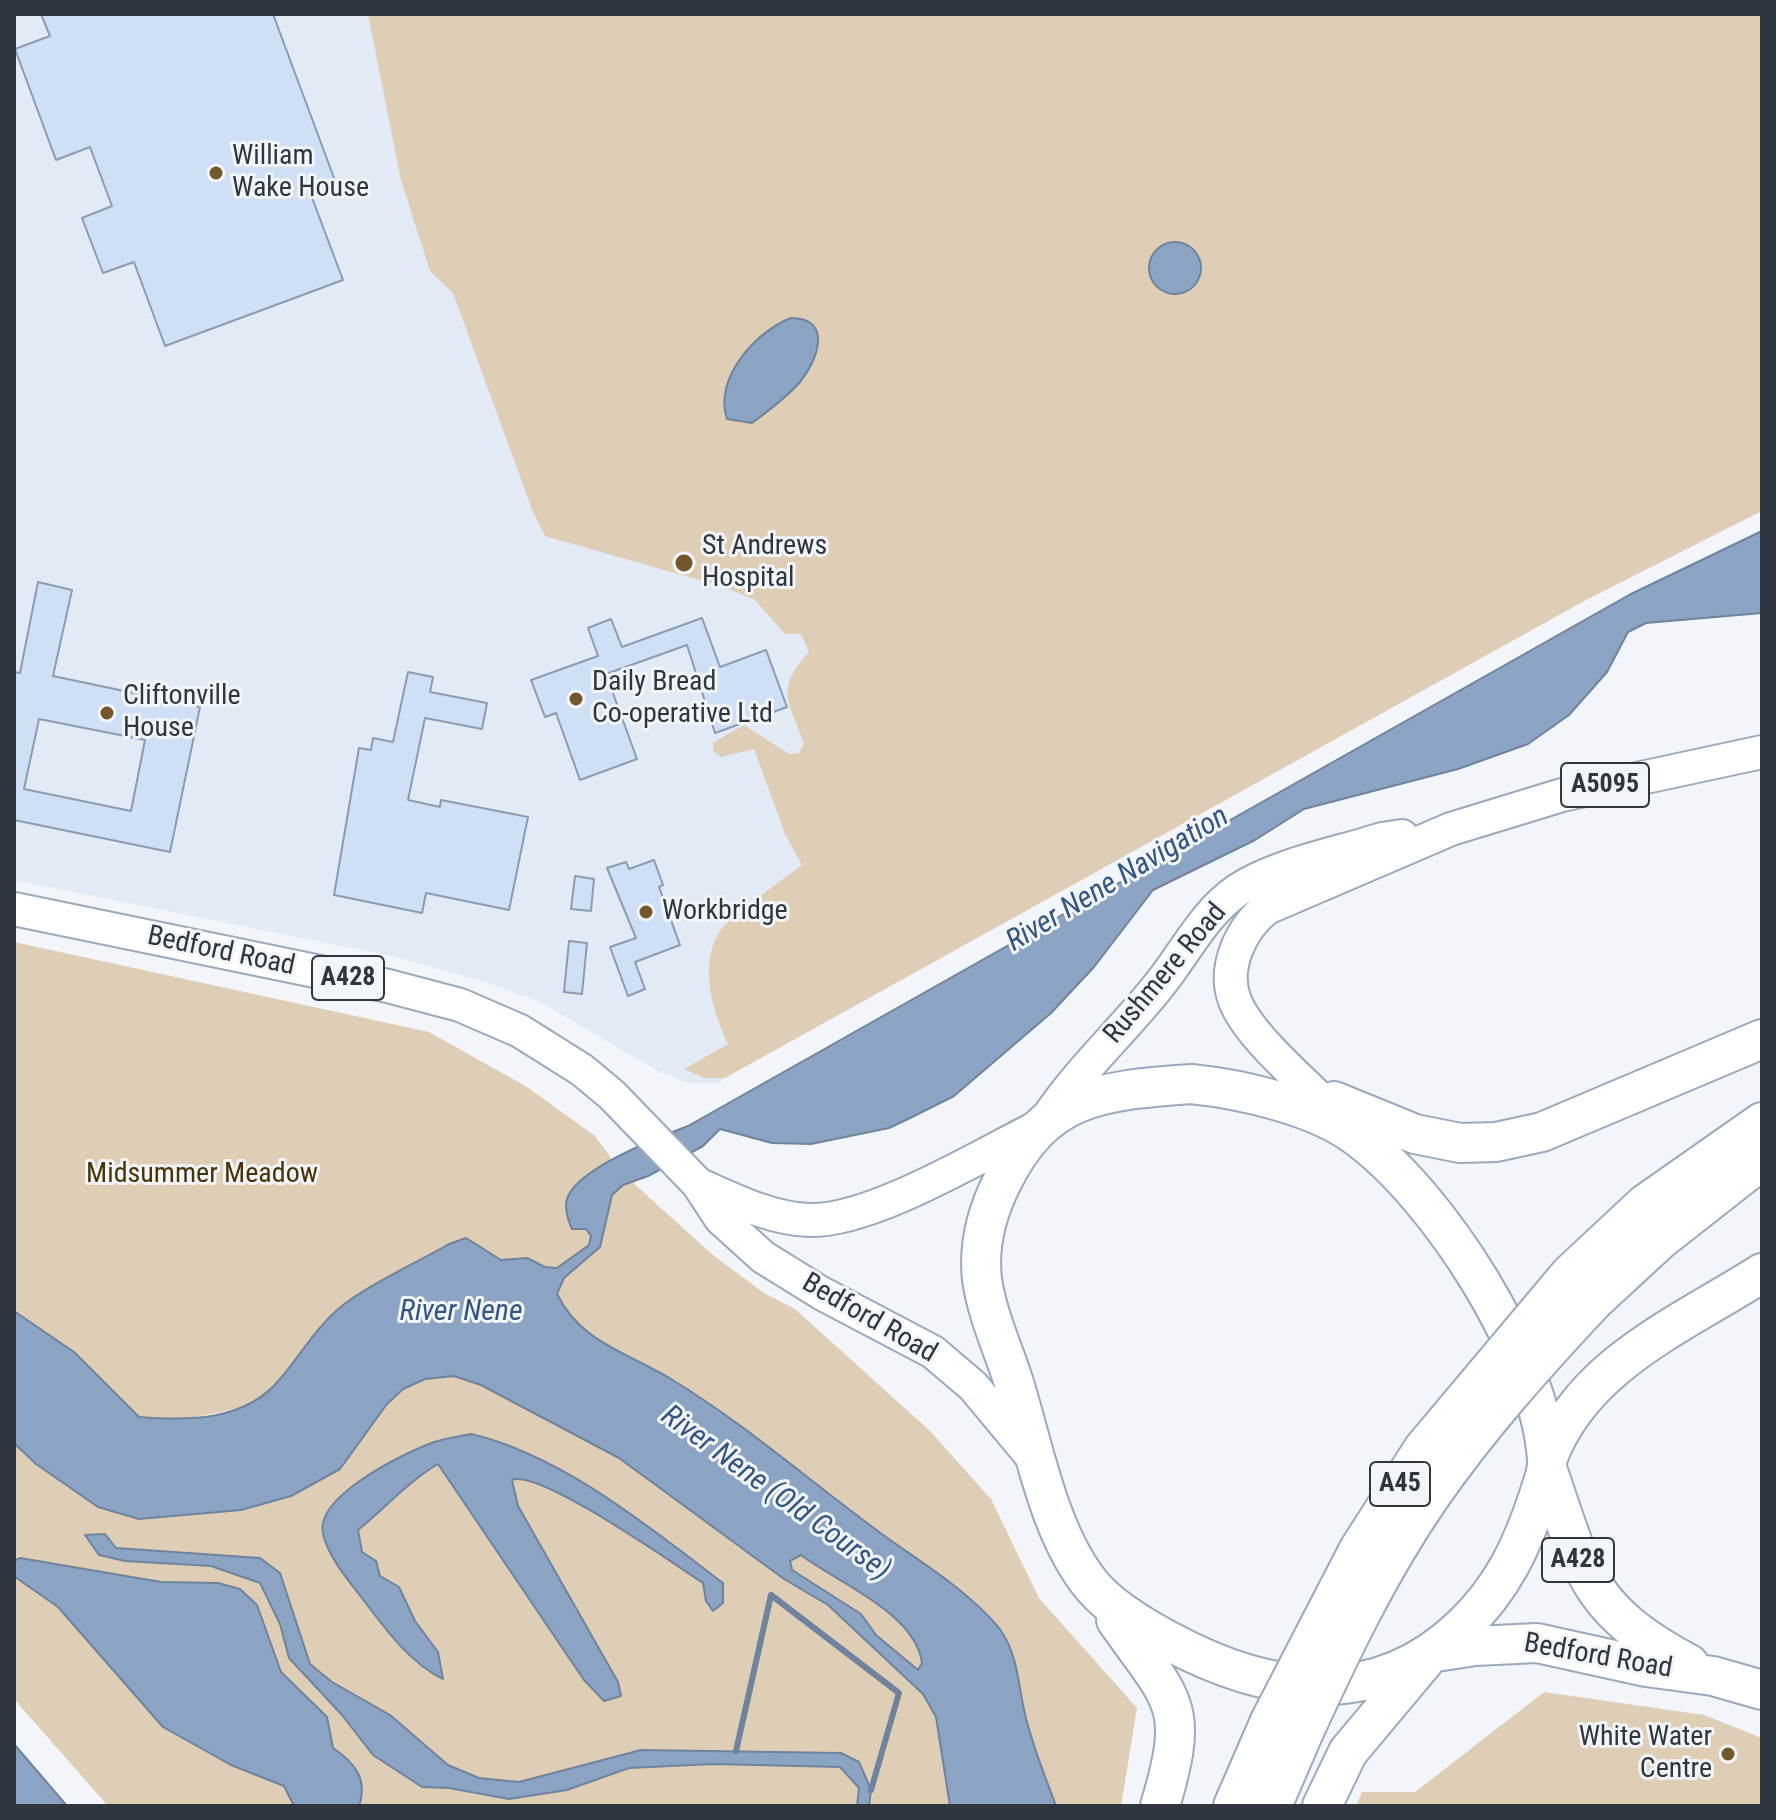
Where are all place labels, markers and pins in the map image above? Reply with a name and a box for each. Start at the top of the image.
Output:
place label: William Wake House [232,140,369,206]
marker: William Wake House [207,164,225,182]
place label: St Andrews Hospital [702,530,827,596]
marker: St Andrews Hospital [673,552,695,574]
place label: Daily Bread Co-operative Ltd [592,666,773,732]
place label: Cliftonville House [123,680,241,746]
marker: Daily Bread Co-operative Ltd [567,690,585,708]
marker: Cliftonville House [98,704,116,722]
place label: Workbridge [662,895,788,929]
marker: Workbridge [637,903,655,921]
place label: White Water Centre [1579,1721,1712,1787]
marker: White Water Centre [1719,1745,1737,1763]

